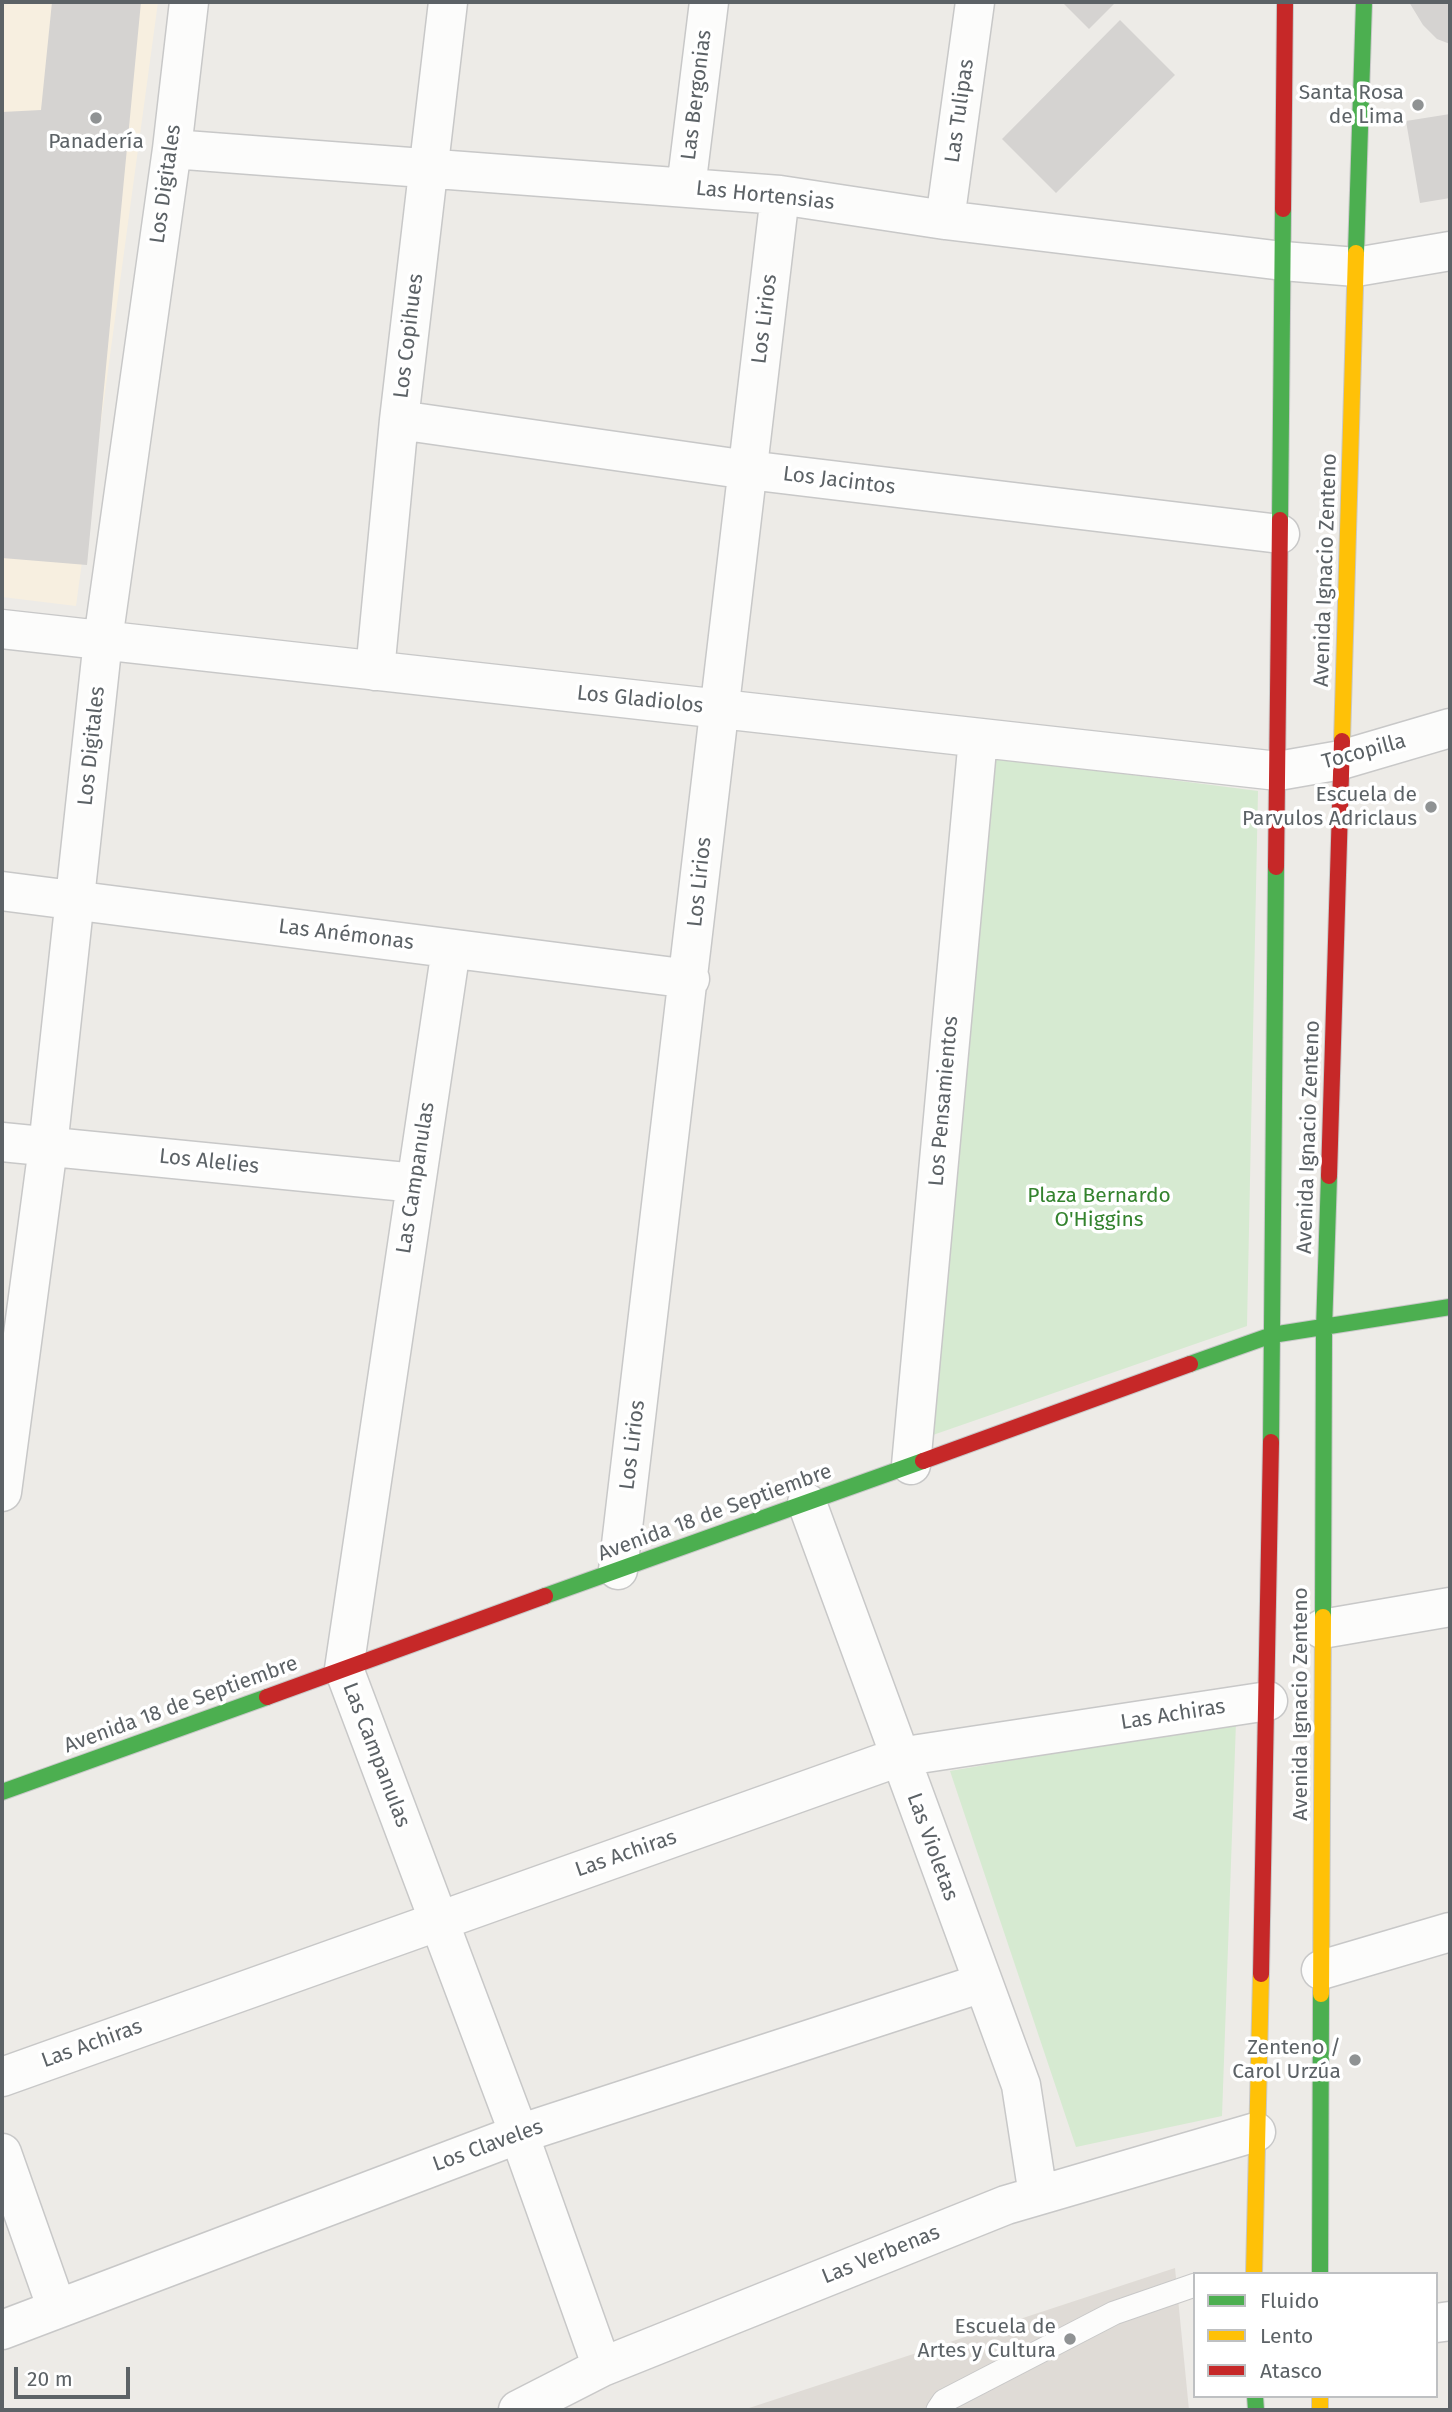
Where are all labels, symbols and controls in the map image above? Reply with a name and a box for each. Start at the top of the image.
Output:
street label: Las Bergonias [677,28,717,162]
street label: Las Tulipas [940,58,980,164]
place label: Santa Rosa de Lima [1299,80,1404,130]
marker: Santa Rosa de Lima [1410,97,1426,113]
marker: Panadería [88,110,104,126]
street label: Los Digitales [145,123,187,245]
place label: Panadería [48,129,144,155]
street label: Las Hortensias [694,176,836,216]
street label: Los Copihues [389,272,429,400]
street label: Los Lirios [747,273,783,365]
street label: Avenida Ignacio Zenteno [1309,453,1343,687]
street label: Los Jacintos [781,462,897,500]
street label: Los Gladiolos [575,681,705,719]
street label: Los Digitales [73,685,111,807]
street label: Tocopilla [1319,729,1409,775]
place label: Escuela de Parvulos Adriclaus [1242,782,1417,832]
marker: Escuela de Parvulos Adriclaus [1423,799,1439,815]
street label: Los Lirios [683,836,717,928]
street label: Las Anémonas [277,914,415,956]
street label: Los Pensamientos [924,1015,964,1187]
street label: Avenida Ignacio Zenteno [1292,1020,1326,1254]
street label: Las Campanulas [392,1100,440,1256]
street label: Los Alelies [158,1144,260,1180]
park label: Plaza Bernardo O'Higgins [1027,1183,1171,1233]
street label: Los Lirios [615,1399,651,1491]
street label: Avenida 18 de Septiembre [595,1459,835,1567]
street label: Avenida Ignacio Zenteno [1288,1587,1314,1821]
street label: Avenida 18 de Septiembre [61,1651,301,1759]
street label: Las Campanulas [337,1679,415,1831]
street label: Las Achiras [1119,1694,1227,1736]
street label: Las Violetas [901,1790,963,1904]
street label: Las Achiras [572,1825,680,1883]
street label: Las Achiras [38,2014,146,2074]
place label: Zenteno / Carol Urzúa [1232,2035,1341,2085]
marker: Zenteno / Carol Urzúa [1347,2052,1363,2068]
street label: Los Claveles [430,2114,546,2178]
street label: Las Verbenas [818,2220,944,2290]
legend [1193,2272,1438,2398]
text: Fluido [1260,2288,1319,2314]
place label: Escuela de Artes y Cultura [918,2314,1056,2364]
text: Lento [1260,2323,1313,2349]
marker: Escuela de Artes y Cultura [1062,2331,1078,2347]
scale bar [18,2352,133,2396]
text: Atasco [1260,2358,1322,2384]
text: 20 m [27,2366,73,2392]

